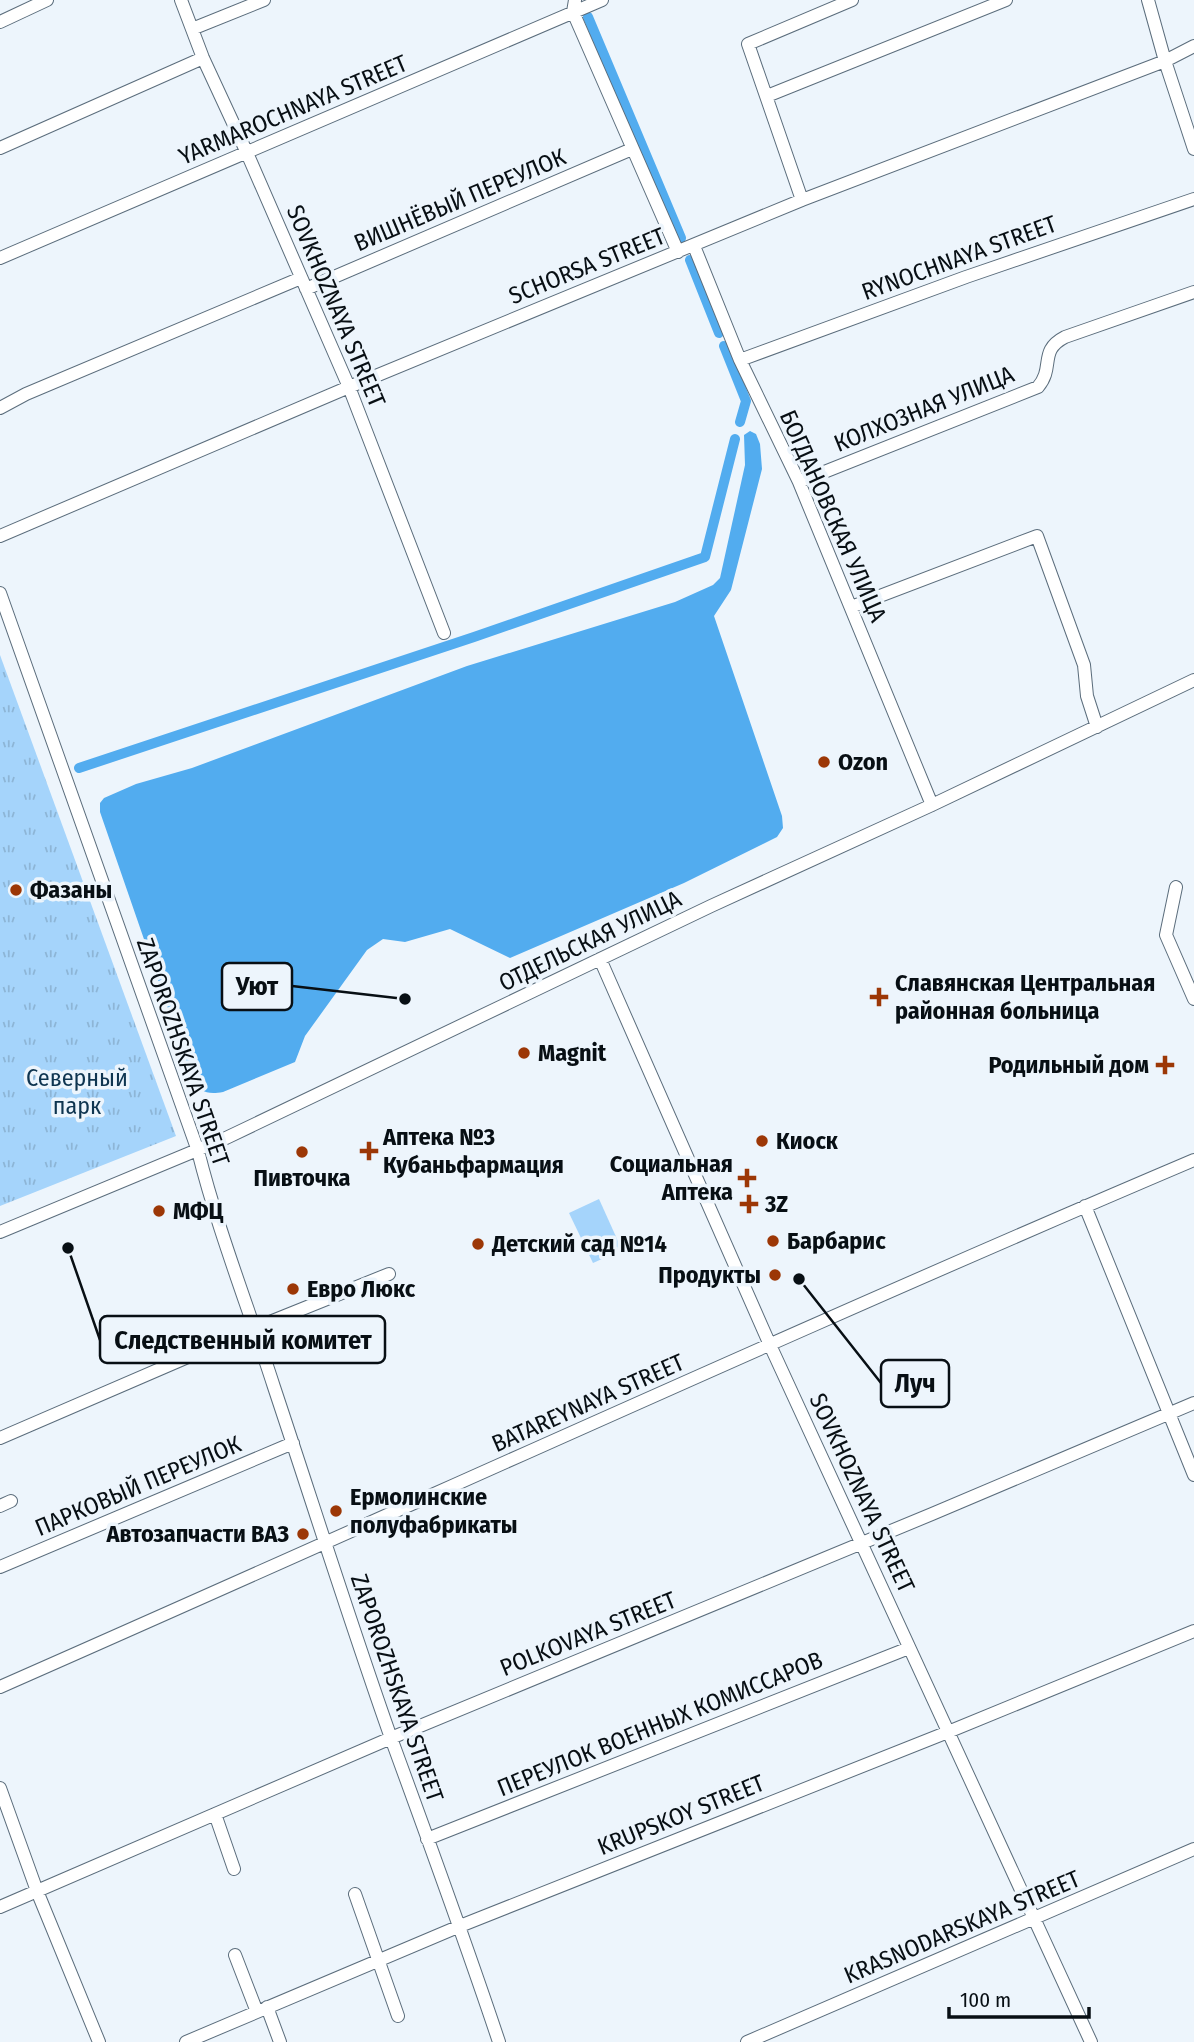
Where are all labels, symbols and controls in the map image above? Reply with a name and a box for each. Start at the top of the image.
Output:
street label: YARMAROCHNAYA STREET [175,49,411,171]
street label: ВИШНЁВЫЙ ПЕРЕУЛОК [350,143,570,257]
street label: SOVKHOZNAYA STREET [281,201,391,411]
street label: RYNOCHNAYA STREET [858,210,1060,306]
street label: SCHORSA STREET [505,222,669,310]
street label: КОЛХОЗНАЯ УЛИЦА [830,360,1018,458]
street label: БОГДАНОВСКАЯ УЛИЦА [774,406,892,626]
place label: Ozon [838,748,888,776]
marker: Ozon [816,754,832,770]
place label: Фазаны [30,876,112,904]
marker: Фазаны [8,882,24,898]
street label: ОТДЕЛЬСКАЯ УЛИЦА [494,885,686,997]
street label: ZAPOROZHSKAYA STREET [131,934,235,1170]
callout: Уют [222,963,292,1010]
place label: Славянская Центральная районная больница [895,969,1155,1025]
text: Уют [235,971,279,1002]
marker: Славянская Центральная районная больница [869,987,889,1007]
place label: Magnit [538,1039,607,1067]
marker: Magnit [516,1045,532,1061]
place label: Родильный дом [988,1051,1149,1079]
marker: Родильный дом [1155,1055,1175,1075]
park label: Северный парк [26,1064,128,1120]
place label: Аптека №3 Кубаньфармация [382,1123,564,1179]
place label: Киоск [776,1127,839,1155]
marker: Киоск [754,1133,770,1149]
marker: Аптека №3 Кубаньфармация [361,1143,377,1159]
marker: Пивточка [294,1144,310,1160]
place label: Социальная Аптека [610,1150,733,1206]
place label: Пивточка [253,1164,351,1192]
marker: Социальная Аптека [739,1170,755,1186]
place label: 3Z [764,1190,788,1218]
marker: 3Z [739,1194,759,1214]
place label: МФЦ [173,1197,224,1225]
marker: МФЦ [151,1203,167,1219]
place label: Барбарис [787,1227,886,1255]
place label: Детский сад №14 [491,1230,667,1258]
marker: Барбарис [765,1233,781,1249]
marker: Детский сад №14 [470,1236,486,1252]
place label: Продукты [658,1261,761,1289]
marker: Продукты [767,1267,783,1283]
place label: Евро Люкс [307,1275,416,1303]
marker: Евро Люкс [285,1281,301,1297]
callout: Следственный комитет [100,1316,385,1363]
text: Следственный комитет [114,1325,373,1356]
street label: BATAREYNAYA STREET [488,1348,688,1458]
callout: Луч [881,1360,949,1407]
text: Луч [895,1368,935,1399]
street label: SOVKHOZNAYA STREET [804,1389,920,1597]
street label: ПАРКОВЫЙ ПЕРЕУЛОК [31,1430,245,1542]
place label: Ермолинские полуфабрикаты [350,1483,517,1539]
marker: Ермолинские полуфабрикаты [328,1503,344,1519]
place label: Автозапчасти ВАЗ [106,1520,289,1548]
marker: Автозапчасти ВАЗ [295,1526,311,1542]
street label: ZAPOROZHSKAYA STREET [345,1570,449,1806]
street label: POLKOVAYA STREET [496,1586,680,1682]
street label: ПЕРЕУЛОК ВОЕННЫХ КОМИССАРОВ [493,1646,827,1802]
street label: KRUPSKOY STREET [594,1769,768,1861]
street label: KRASNODARSKAYA STREET [840,1865,1084,1989]
scale bar [949,1976,1089,2020]
text: 100 m [960,1987,1011,2013]

